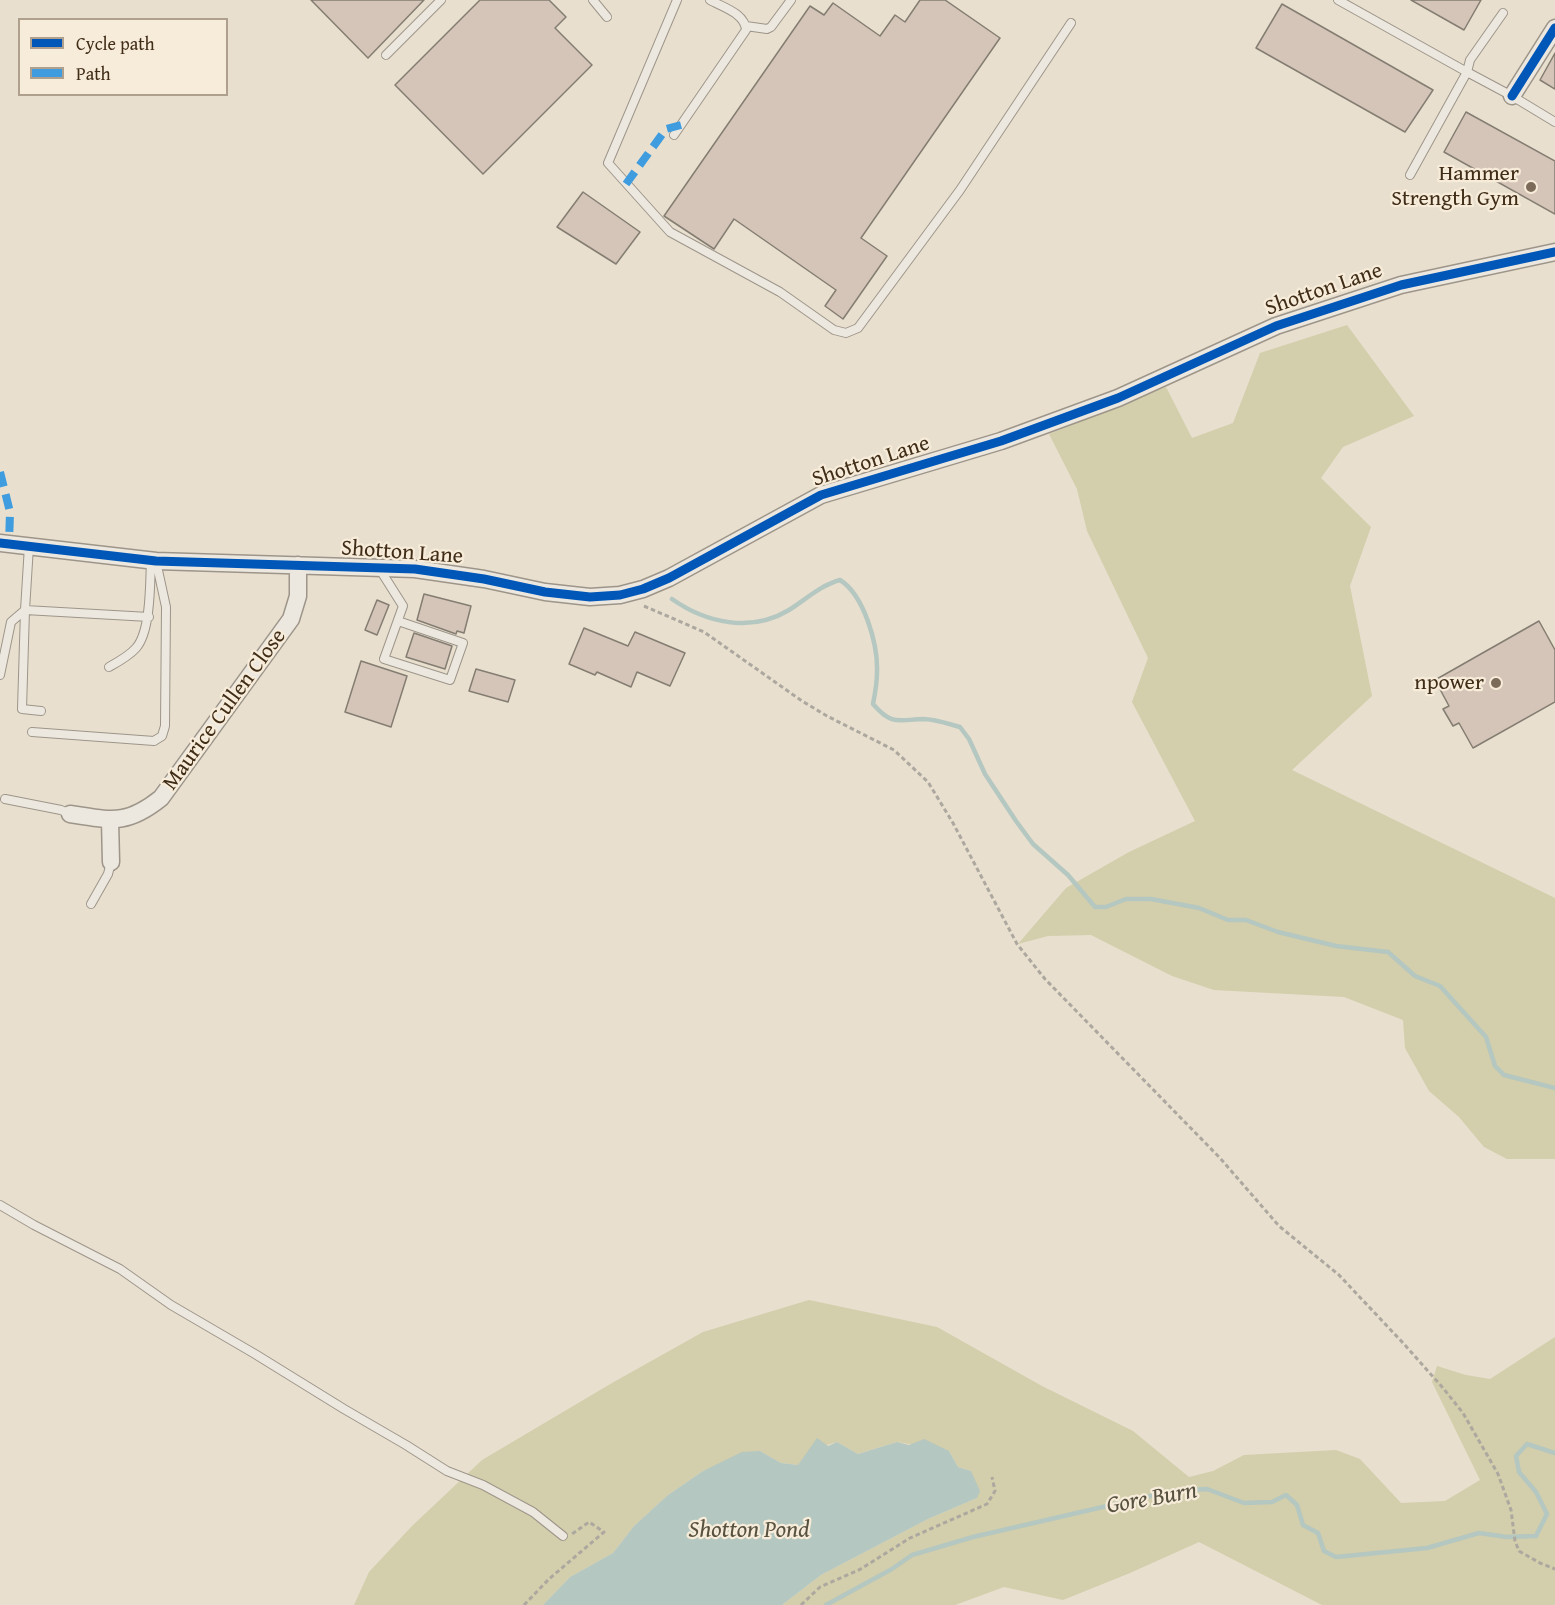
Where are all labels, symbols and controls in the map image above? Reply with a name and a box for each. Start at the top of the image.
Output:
legend [18,18,228,96]
text: Cycle path [76,30,155,57]
text: Path [76,60,111,87]
place label: Hammer Strength Gym [1391,161,1519,212]
marker: Hammer Strength Gym [1524,180,1538,194]
street label: Shotton Lane [1262,258,1386,322]
street label: Shotton Lane [809,431,933,493]
street label: Shotton Lane [340,536,464,570]
street label: Maurice Cullen Close [158,624,292,796]
place label: npower [1414,670,1484,696]
marker: npower [1489,676,1503,690]
water label: Gore Burn [1104,1477,1200,1521]
water label: Shotton Pond [688,1517,810,1545]

